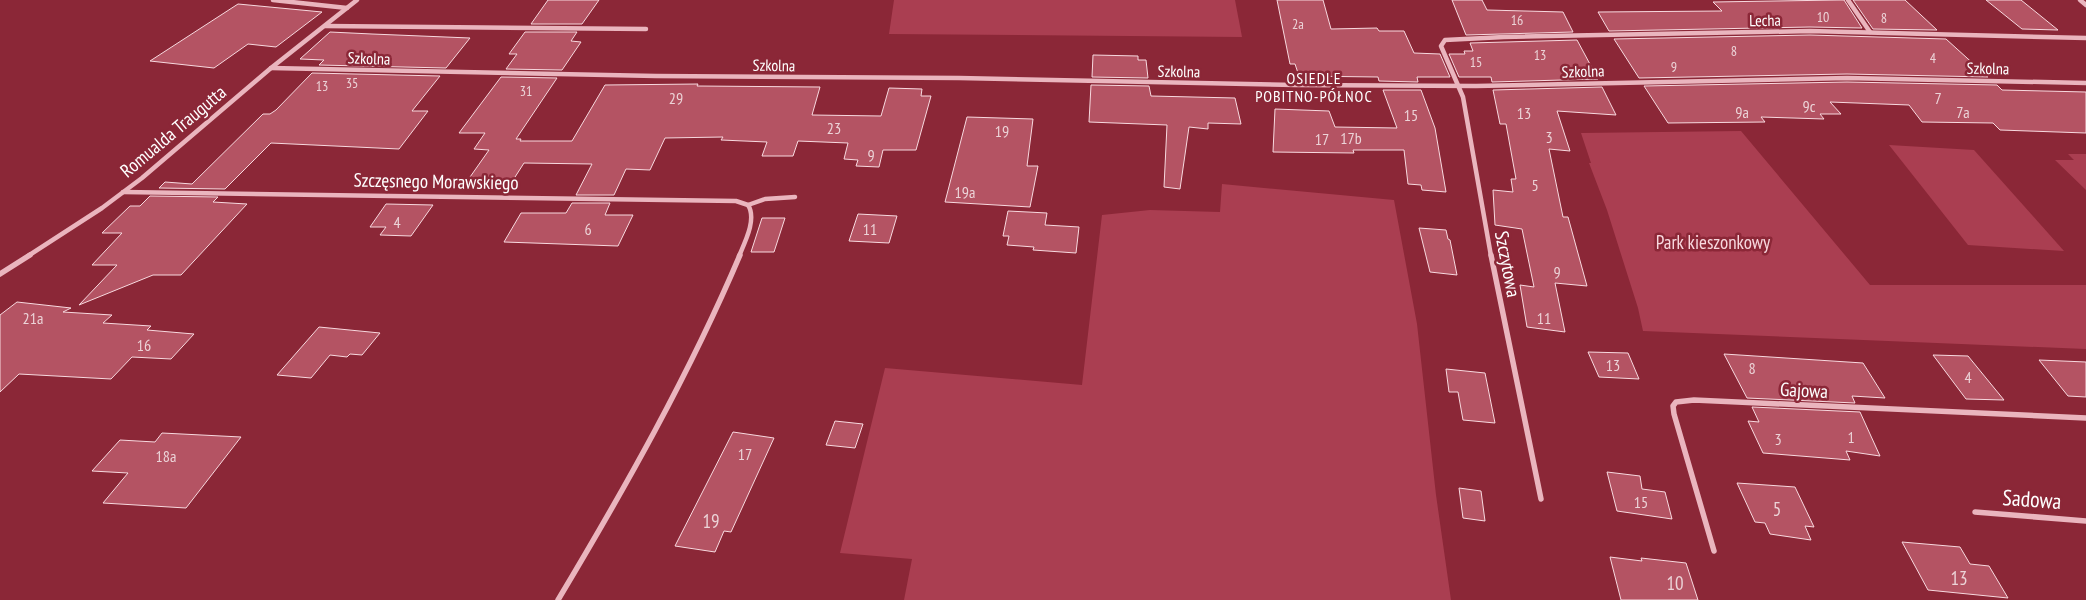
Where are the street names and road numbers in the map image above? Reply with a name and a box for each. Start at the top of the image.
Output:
street label: Lecha [1749,10,1781,30]
street label: Szkolna [347,47,391,69]
street label: Szkolna [752,55,796,75]
street label: Szkolna [1966,58,2010,78]
street label: Szkolna [1561,60,1605,82]
street label: Szkolna [1157,61,1201,81]
street label: Romualda Traugutta [115,80,231,182]
street label: Szczęsnego Morawskiego [353,168,519,194]
street label: Szczytowa [1490,229,1526,299]
street label: Gajowa [1779,377,1829,403]
street label: Sadowa [2002,483,2062,515]

